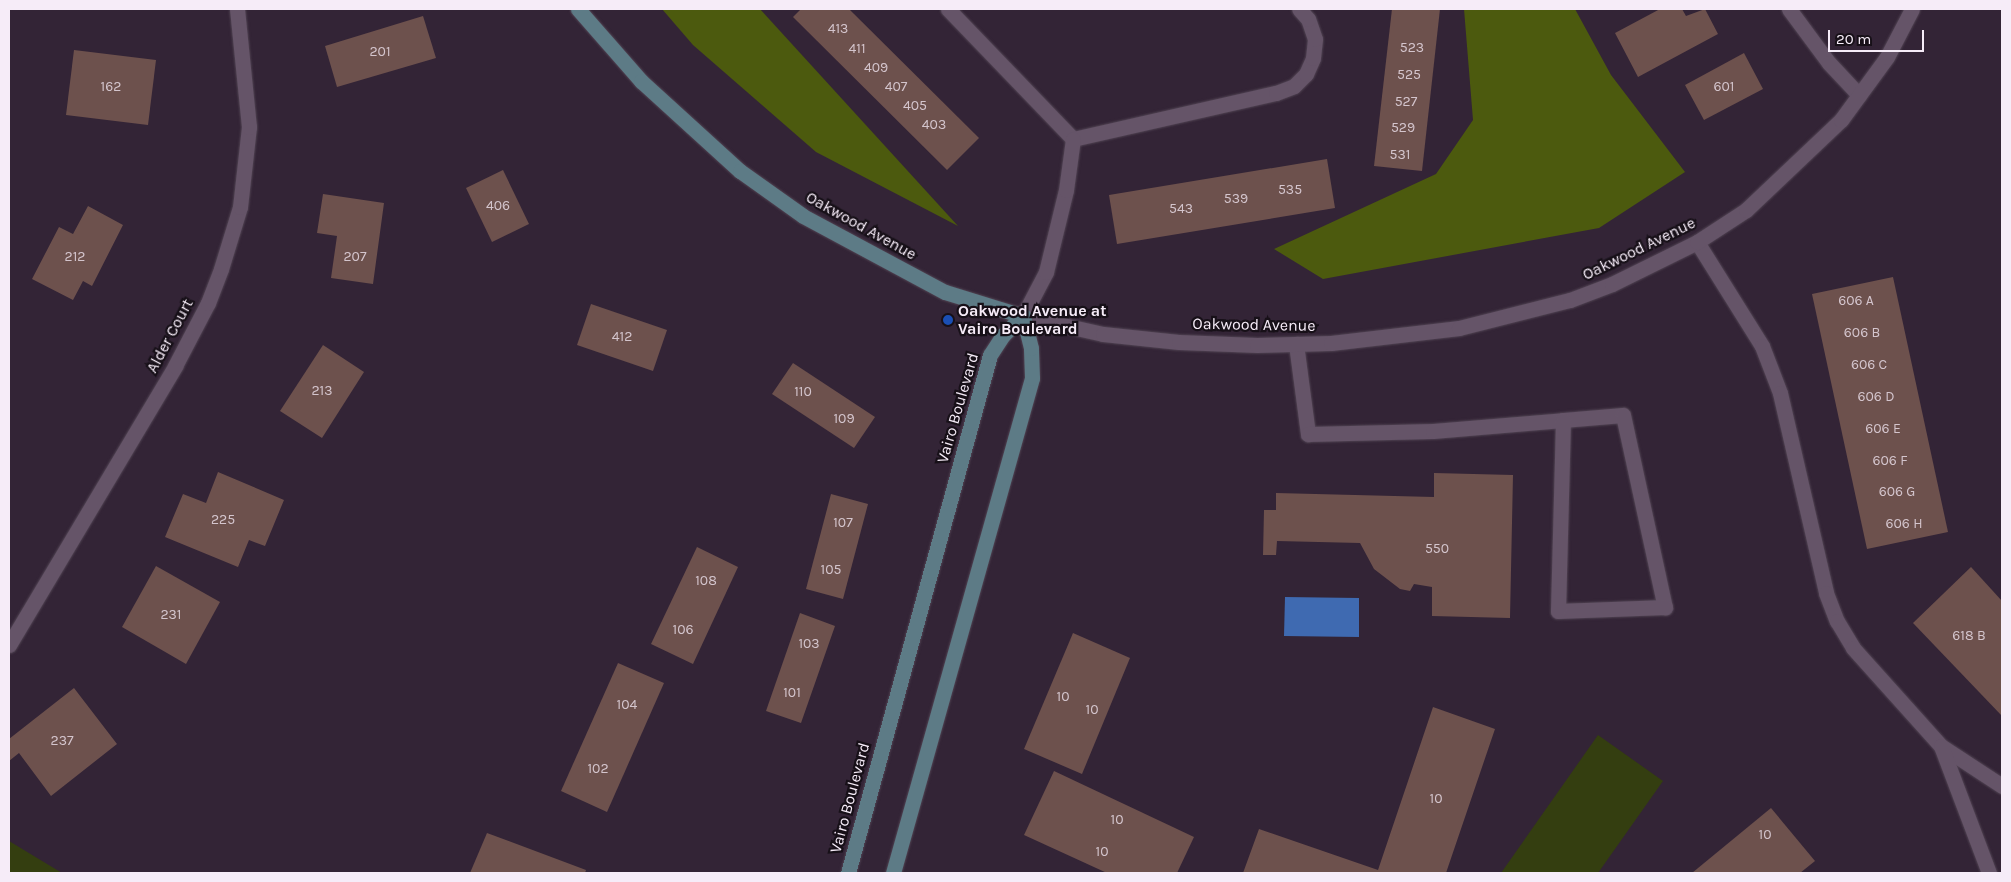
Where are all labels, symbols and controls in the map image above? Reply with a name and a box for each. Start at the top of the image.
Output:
scale bar [1831,20,1927,52]
house number: 413 [828,21,848,37]
text: 20 m [1836,30,1871,48]
house number: 523 [1400,40,1424,56]
house number: 411 [848,41,866,57]
house number: 201 [369,44,391,60]
house number: 409 [864,60,888,76]
house number: 525 [1397,67,1421,83]
house number: 162 [101,79,121,95]
house number: 407 [885,79,907,95]
house number: 601 [1714,79,1734,95]
house number: 527 [1395,94,1417,110]
house number: 405 [903,98,927,114]
house number: 403 [922,117,946,133]
house number: 529 [1391,120,1415,136]
house number: 531 [1390,147,1410,163]
house number: 535 [1278,182,1302,198]
street label: Oakwood Avenue [802,188,920,264]
house number: 539 [1224,191,1248,207]
house number: 406 [486,198,510,214]
house number: 543 [1169,201,1193,217]
street label: Oakwood Avenue [1579,213,1699,285]
house number: 212 [65,249,85,265]
house number: 207 [344,249,366,265]
house number: 606 A [1838,293,1874,309]
street label: Alder Court [143,296,197,376]
place label: Oakwood Avenue at Vairo Boulevard [958,301,1107,339]
marker: Oakwood Avenue at Vairo Boulevard [942,314,954,326]
street label: Oakwood Avenue [1192,314,1316,336]
house number: 606 B [1844,325,1880,341]
house number: 412 [612,329,632,345]
street label: Vairo Boulevard [933,351,983,465]
house number: 606 C [1851,357,1887,373]
house number: 213 [311,383,333,399]
house number: 110 [794,384,812,400]
house number: 606 D [1858,389,1894,405]
house number: 109 [833,411,855,427]
house number: 606 E [1865,421,1901,437]
house number: 606 F [1873,453,1907,469]
house number: 606 G [1879,484,1915,500]
house number: 225 [211,512,235,528]
house number: 107 [833,515,853,531]
house number: 606 H [1885,516,1923,532]
house number: 550 [1425,541,1449,557]
house number: 105 [821,562,841,578]
house number: 108 [695,573,717,589]
house number: 231 [160,607,182,623]
house number: 106 [673,622,693,638]
house number: 618 B [1952,628,1986,644]
house number: 103 [798,636,820,652]
house number: 101 [783,685,801,701]
house number: 10 [1057,689,1069,705]
house number: 104 [617,697,637,713]
house number: 10 [1086,702,1098,718]
house number: 237 [51,733,73,749]
street label: Vairo Boulevard [826,741,874,855]
house number: 102 [587,761,609,777]
house number: 10 [1430,791,1442,807]
house number: 10 [1111,812,1123,828]
house number: 10 [1759,827,1771,843]
house number: 10 [1096,844,1108,860]

